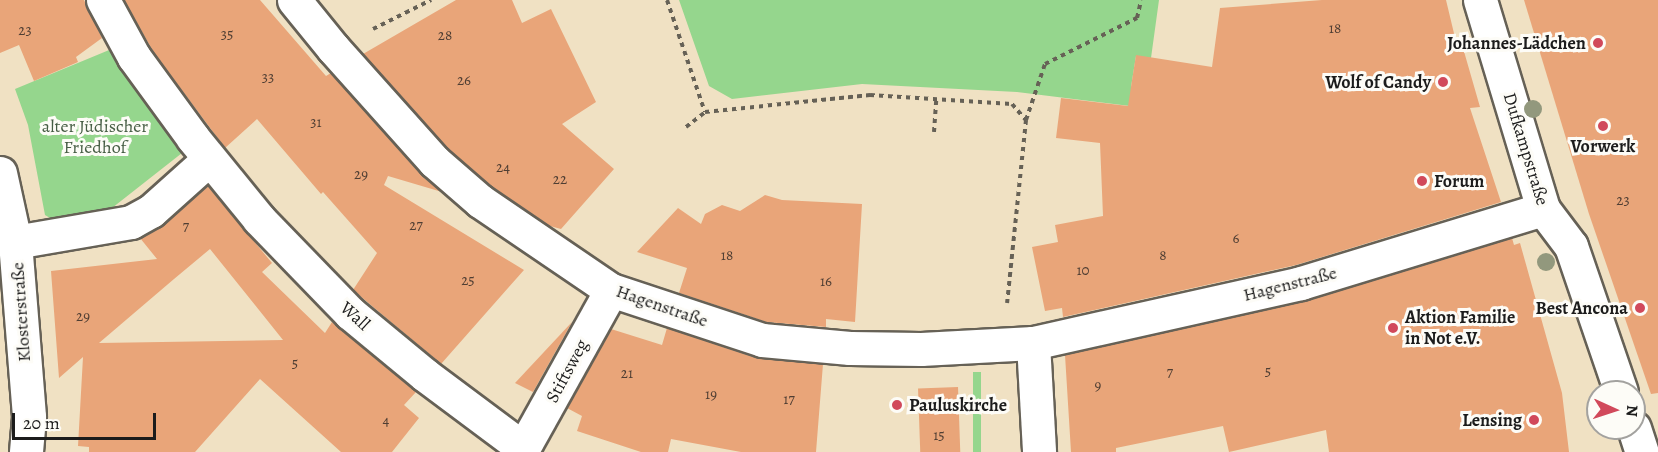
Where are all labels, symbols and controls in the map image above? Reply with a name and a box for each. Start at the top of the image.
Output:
house number: 18 [1329,20,1341,38]
house number: 23 [18,22,32,40]
house number: 35 [221,26,233,44]
house number: 28 [438,27,452,45]
place label: Johannes-Lädchen [1447,32,1586,54]
marker: Johannes-Lädchen [1591,36,1605,50]
house number: 33 [262,69,274,87]
place label: Wolf of Candy [1325,71,1431,93]
house number: 26 [457,72,471,90]
marker: Wolf of Candy [1436,75,1450,89]
street label: Dufkampstraße [1499,90,1553,208]
house number: 31 [310,114,322,132]
park label: alter Jüdischer Friedhof [42,116,148,158]
marker: Vorwerk [1596,119,1610,133]
place label: Vorwerk [1571,135,1635,157]
house number: 24 [496,159,510,177]
house number: 29 [354,166,368,184]
place label: Forum [1434,170,1484,192]
house number: 22 [553,171,567,189]
marker: Forum [1415,174,1429,188]
house number: 23 [1616,192,1630,210]
house number: 27 [409,217,423,235]
house number: 7 [183,218,189,236]
house number: 6 [1233,230,1239,248]
house number: 18 [721,247,733,265]
house number: 8 [1159,247,1167,265]
street label: Klosterstraße [7,261,35,363]
house number: 10 [1076,262,1090,280]
street label: Hagenstraße [1241,262,1339,306]
house number: 25 [461,272,475,290]
house number: 16 [820,273,832,291]
street label: Hagenstraße [613,280,711,332]
street label: Wall [336,297,374,335]
place label: Best Ancona [1535,297,1628,319]
marker: Best Ancona [1633,301,1647,315]
place label: Aktion Familie in Not e.V. [1405,307,1515,350]
house number: 29 [76,308,90,326]
marker: Aktion Familie in Not e.V. [1386,321,1400,335]
street label: Stiftsweg [541,336,593,406]
house number: 5 [292,355,298,373]
house number: 5 [1265,363,1271,381]
house number: 7 [1167,364,1173,382]
house number: 21 [621,365,633,383]
house number: 9 [1095,377,1101,395]
north arrow [1586,380,1646,440]
house number: 19 [705,386,717,404]
house number: 17 [783,391,795,409]
place label: Pauluskirche [909,394,1007,416]
marker: Pauluskirche [890,398,904,412]
scale bar [15,401,159,439]
text: N [1621,404,1643,417]
place label: Lensing [1462,409,1522,431]
text: 20 m [23,411,60,435]
house number: 4 [383,412,389,430]
marker: Lensing [1527,413,1541,427]
house number: 15 [933,427,945,445]

